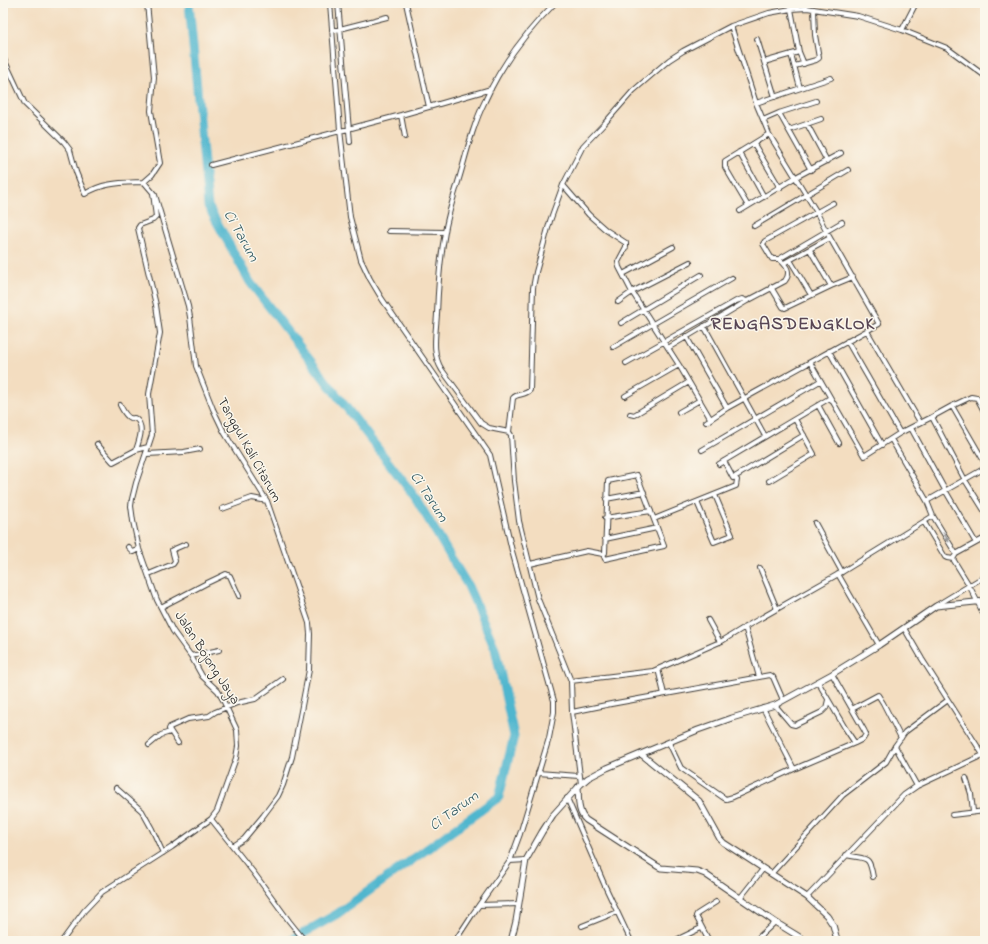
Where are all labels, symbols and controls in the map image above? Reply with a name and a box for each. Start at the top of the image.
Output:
water label: Ci Tarum [218,206,264,266]
district label: RENGASDENGKLOK [711,312,875,338]
street label: Tanggul Kali Citarum [211,394,287,507]
water label: Ci Tarum [404,467,454,527]
one-way arrow [942,531,949,543]
street label: Jalan Bojong Jaya [168,607,245,709]
water label: Ci Tarum [425,785,483,836]

